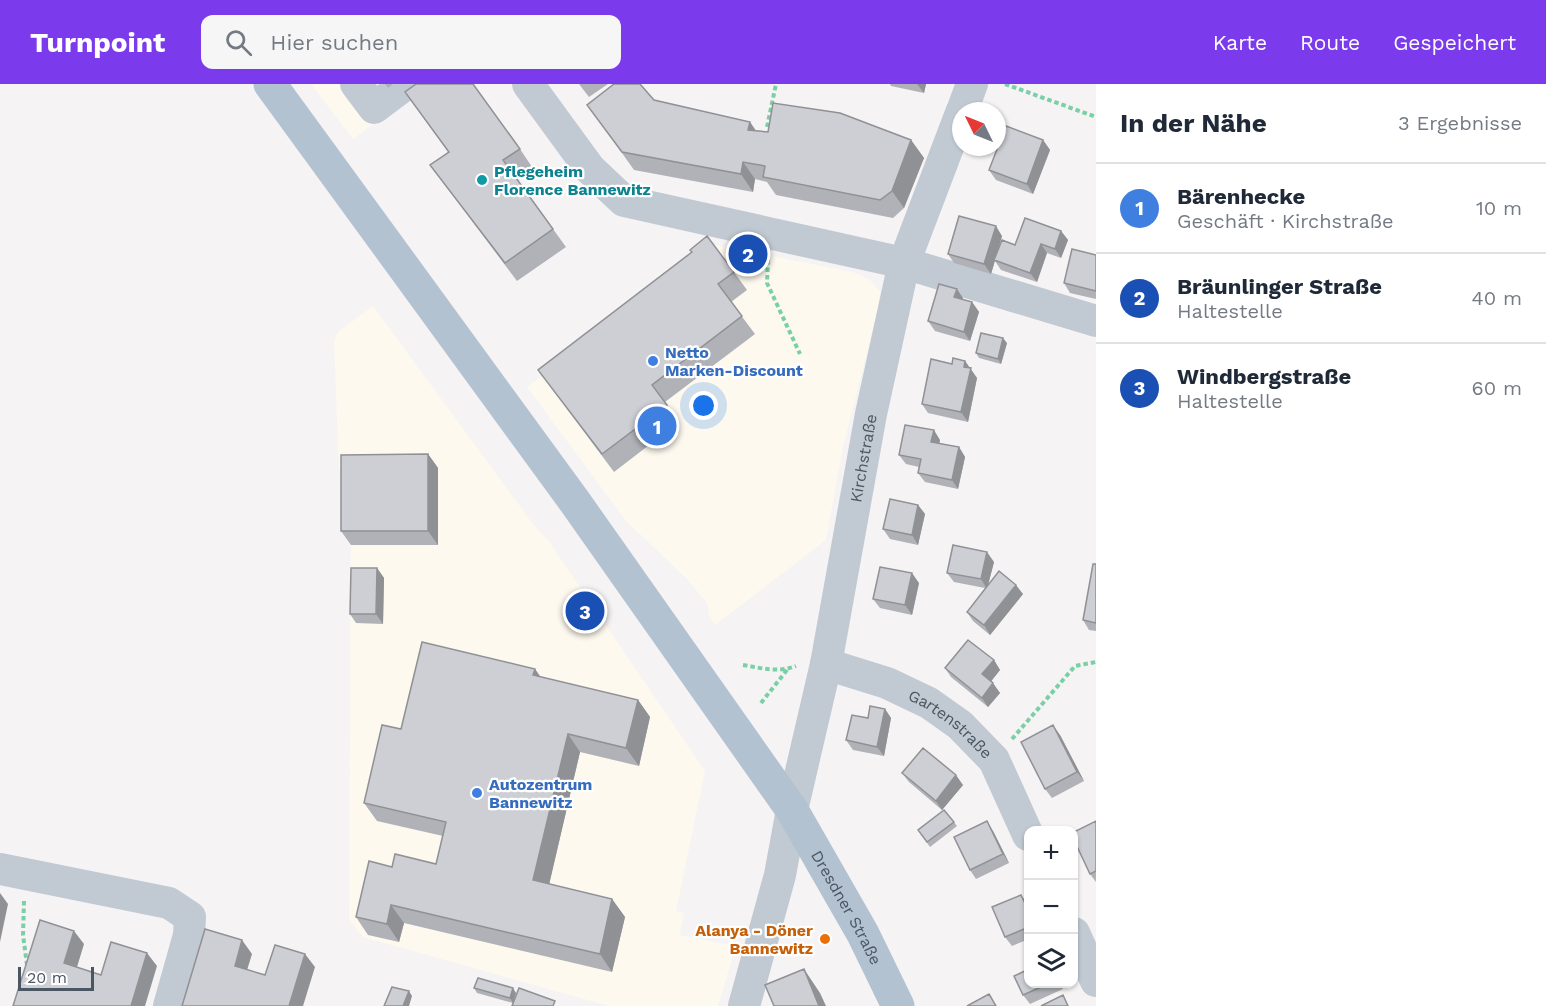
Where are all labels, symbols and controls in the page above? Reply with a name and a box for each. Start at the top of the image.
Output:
search box [201,15,621,69]
text: Turnpoint [30,26,165,59]
icon: search [222,26,255,59]
text: Hier suchen [270,30,398,55]
text: Karte [1213,30,1267,55]
text: Route [1300,30,1360,55]
text: Gespeichert [1393,30,1516,55]
north arrow [952,102,1006,156]
text: In der Nähe [1120,108,1267,138]
text: 3 Ergebnisse [1398,111,1522,135]
place label: Pflegeheim Florence Bannewitz [494,162,651,199]
marker: Pflegeheim Florence Bannewitz [475,173,489,187]
text: Bärenhecke [1177,184,1305,209]
text: 1 [1135,196,1144,220]
text: 10 m [1476,196,1522,220]
text: Geschäft · Kirchstraße [1177,209,1394,233]
pin: 2 [728,232,768,276]
text: Bräunlinger Straße [1177,274,1382,299]
text: 2 [1134,286,1145,310]
text: 40 m [1471,286,1522,310]
text: Haltestelle [1177,299,1283,323]
place label: Netto Marken-Discount [665,343,803,380]
marker: Netto Marken-Discount [646,354,660,368]
text: Windbergstraße [1177,364,1351,389]
text: 3 [1134,376,1145,400]
text: 60 m [1472,376,1522,400]
text: Haltestelle [1177,389,1283,413]
your location [689,391,718,420]
pin: 1 [638,404,676,448]
street label: Kirchstraße [846,413,881,504]
pin: 3 [566,588,604,634]
street label: Gartenstraße [905,686,996,763]
place label: Autozentrum Bannewitz [489,775,592,812]
marker: Autozentrum Bannewitz [470,786,484,800]
map controls [1024,826,1078,988]
button: + [1024,826,1078,880]
street label: Dresdner Straße [807,847,885,968]
button: − [1024,880,1078,934]
place label: Alanya - Döner Bannewitz [695,921,813,958]
marker: Alanya - Döner Bannewitz [818,932,832,946]
button: layers [1024,934,1078,988]
scale bar [18,964,94,992]
text: 20 m [27,968,67,987]

